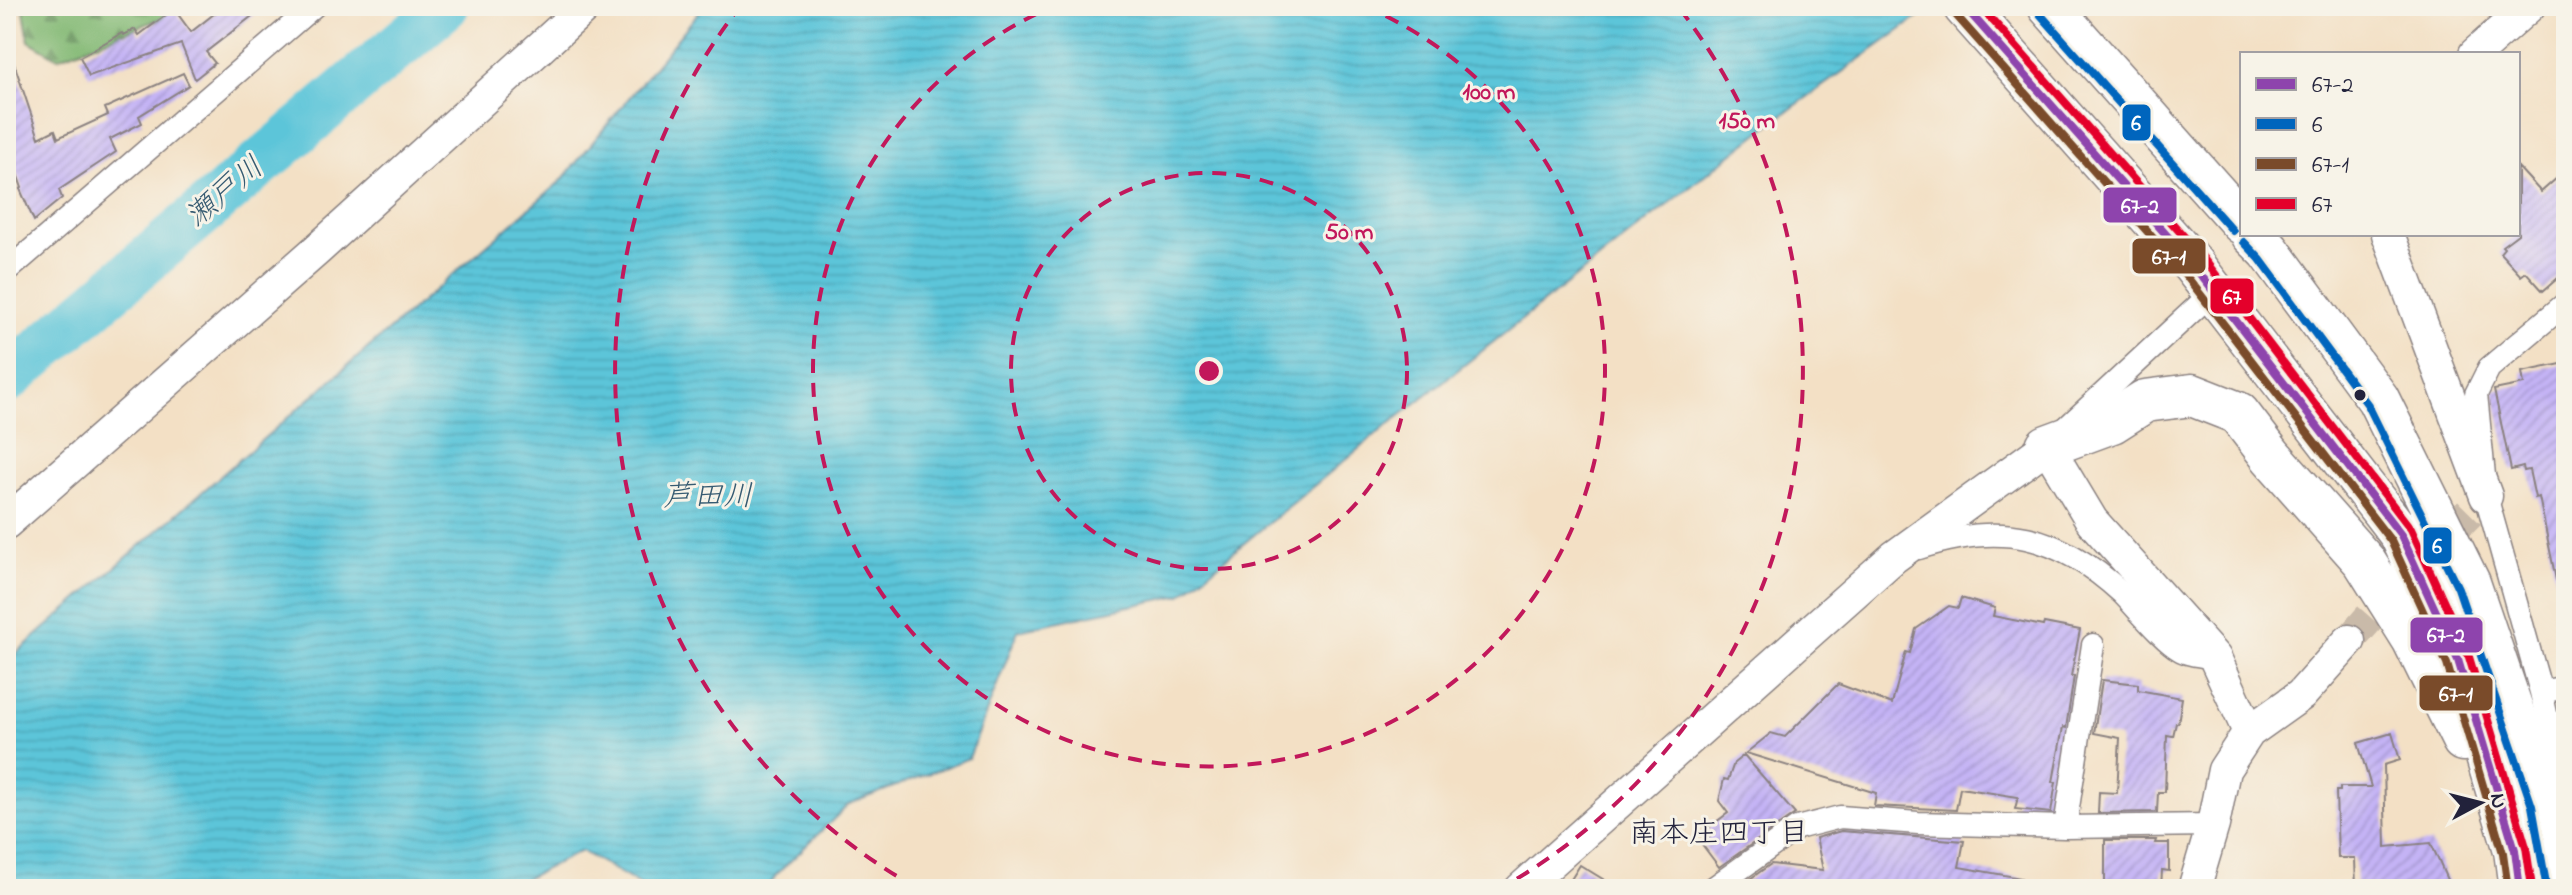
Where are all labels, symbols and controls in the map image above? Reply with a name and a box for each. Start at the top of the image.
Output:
legend [2240,52,2520,236]
text: 67-2 [2312,69,2353,104]
text: 100 m [1463,76,1516,111]
line badge: 6 [2121,103,2152,142]
text: 150 m [1719,105,1776,140]
text: 6 [2131,109,2141,141]
text: 6 [2312,109,2323,144]
water label: 瀬戸川 [177,147,275,239]
text: 67-1 [2312,149,2349,184]
line badge: 67-2 [2102,186,2178,224]
text: 67 [2312,189,2333,224]
text: 67-2 [2121,192,2159,224]
text: 50 m [1325,216,1374,251]
line badge: 67-1 [2131,237,2207,275]
text: 67-1 [2152,243,2186,275]
line badge: 67 [2209,277,2255,315]
text: 67 [2223,283,2242,315]
centre of rings [1195,357,1223,385]
unlabelled marker [2352,387,2368,403]
water label: 芦田川 [663,476,753,520]
line badge: 6 [2422,526,2453,565]
text: 6 [2432,532,2442,564]
line badge: 67-2 [2409,616,2484,654]
text: 67-2 [2427,621,2465,653]
line badge: 67-1 [2418,674,2494,712]
text: 67-1 [2439,680,2473,712]
north arrow [2440,763,2520,843]
text: N [2480,792,2514,810]
district label: 南本庄四丁目 [1629,813,1809,857]

